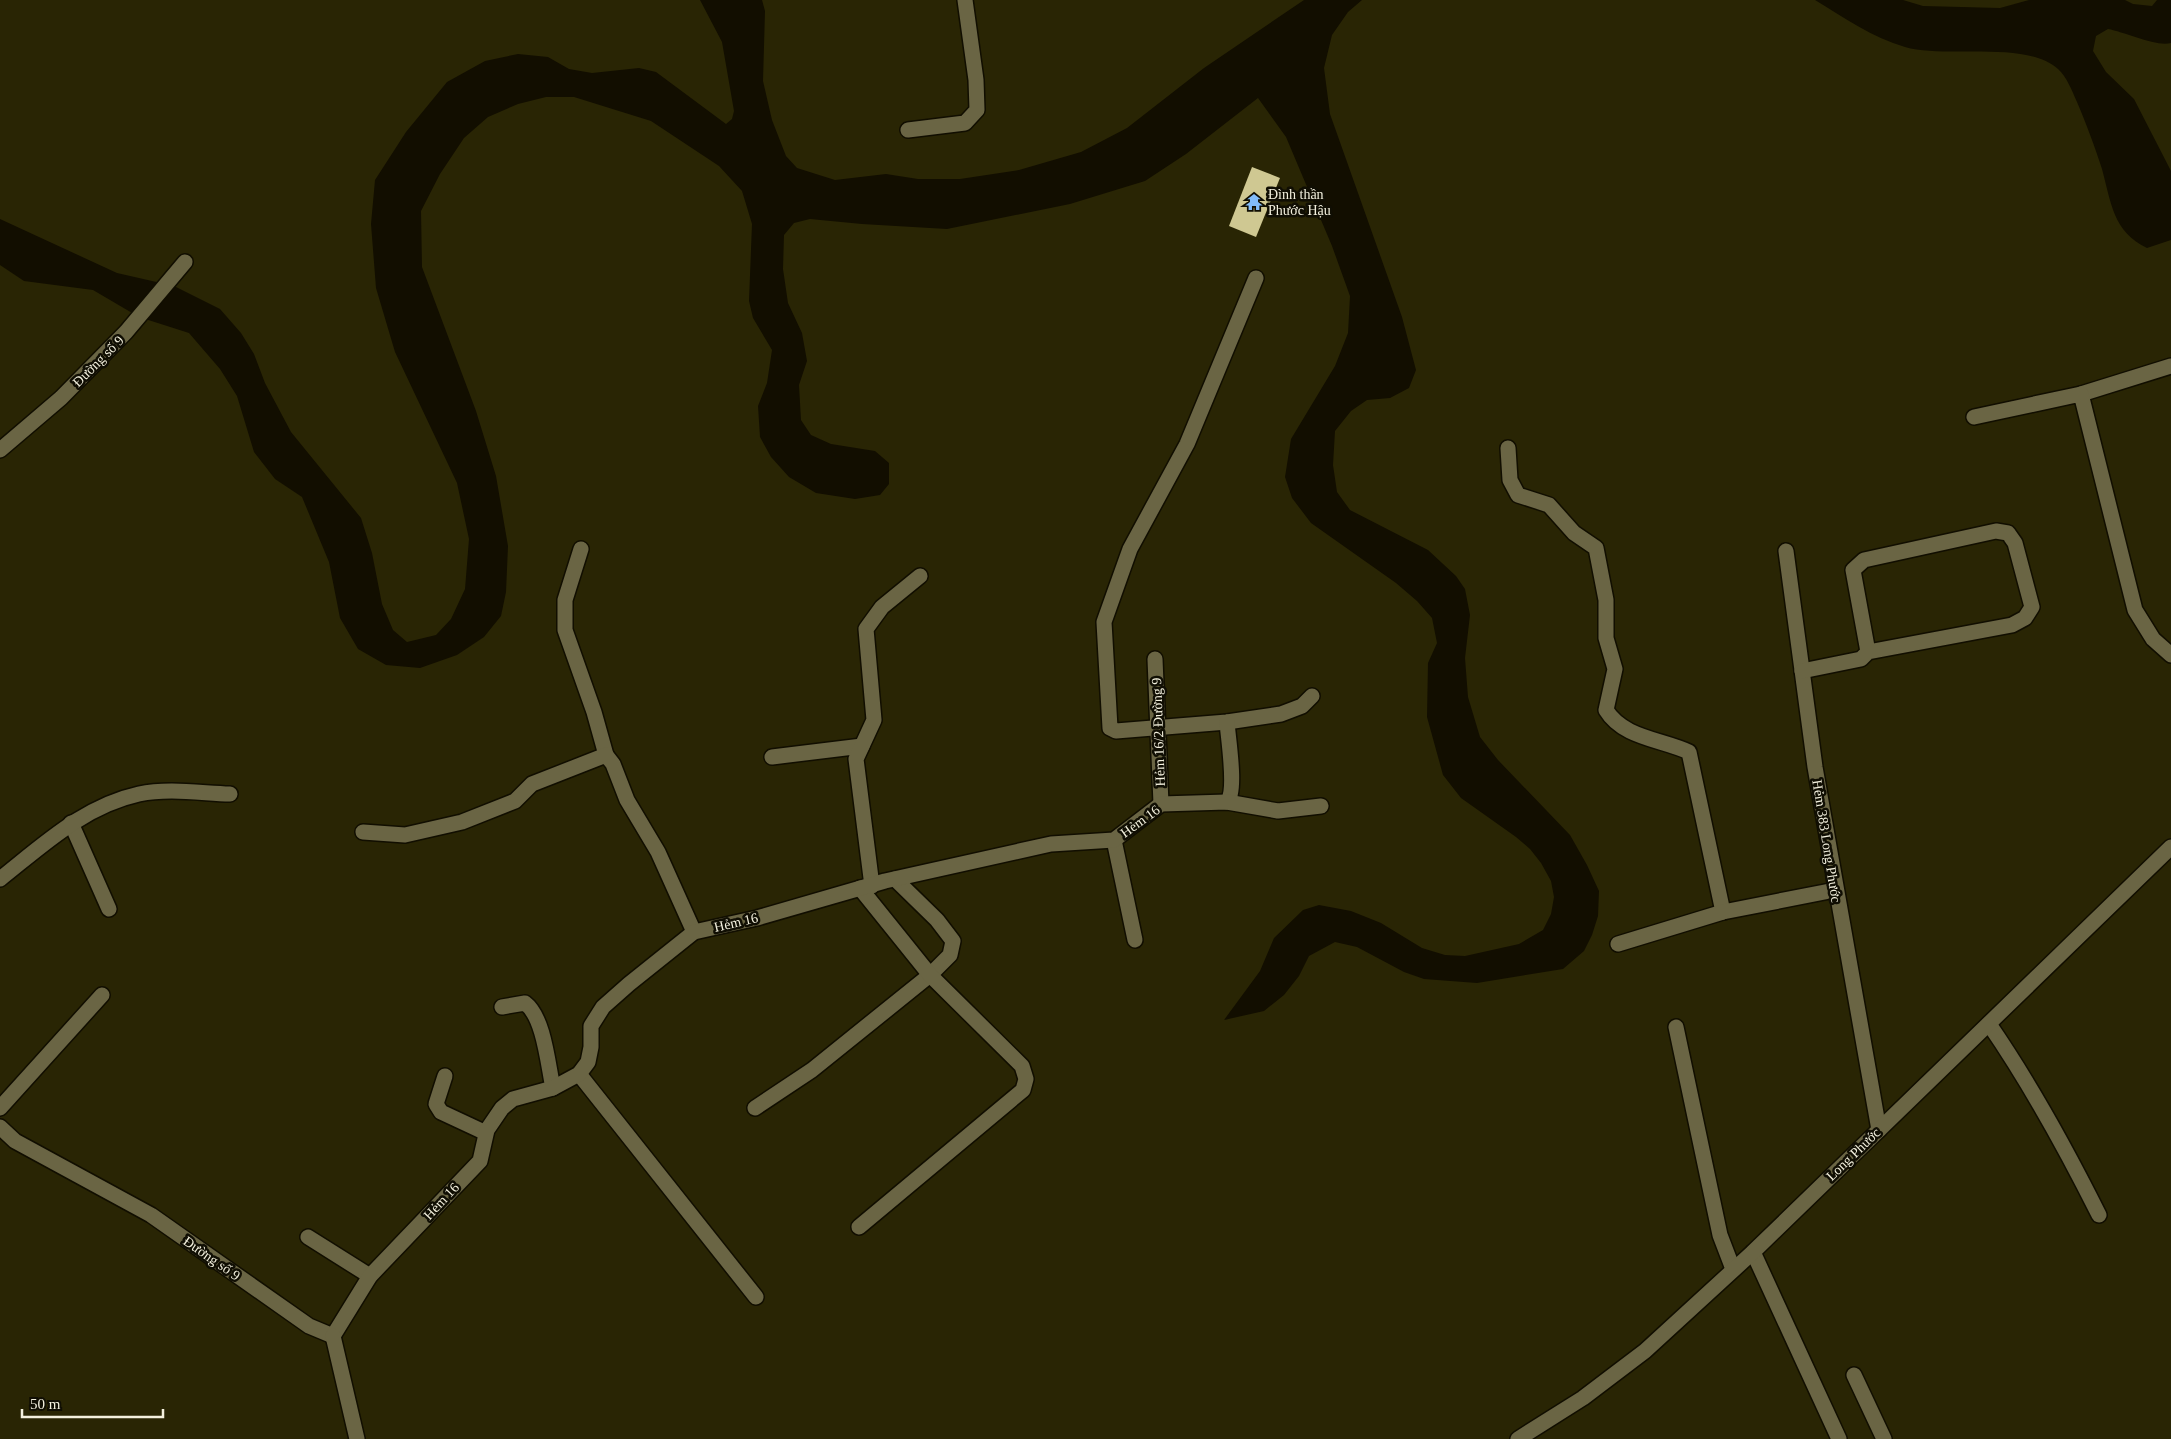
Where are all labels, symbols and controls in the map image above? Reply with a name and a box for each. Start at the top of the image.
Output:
place label: Đình thần Phước Hậu [1268,187,1331,218]
temple icon: Đình thần Phước Hậu [1244,192,1264,212]
street label: Đường số 9 [70,333,127,390]
street label: Hẻm 16/2 Đường 9 [1149,677,1168,787]
street label: Hẻm 383 Long Phước [1809,779,1844,904]
street label: Hẻm 16 [1118,802,1163,841]
street label: Hẻm 16 [713,910,760,935]
street label: Long Phước [1823,1125,1883,1184]
street label: Hẻm 16 [421,1180,462,1223]
street label: Đường số 9 [181,1233,243,1283]
scale bar [22,1386,164,1418]
text: 50 m [30,1396,61,1412]

